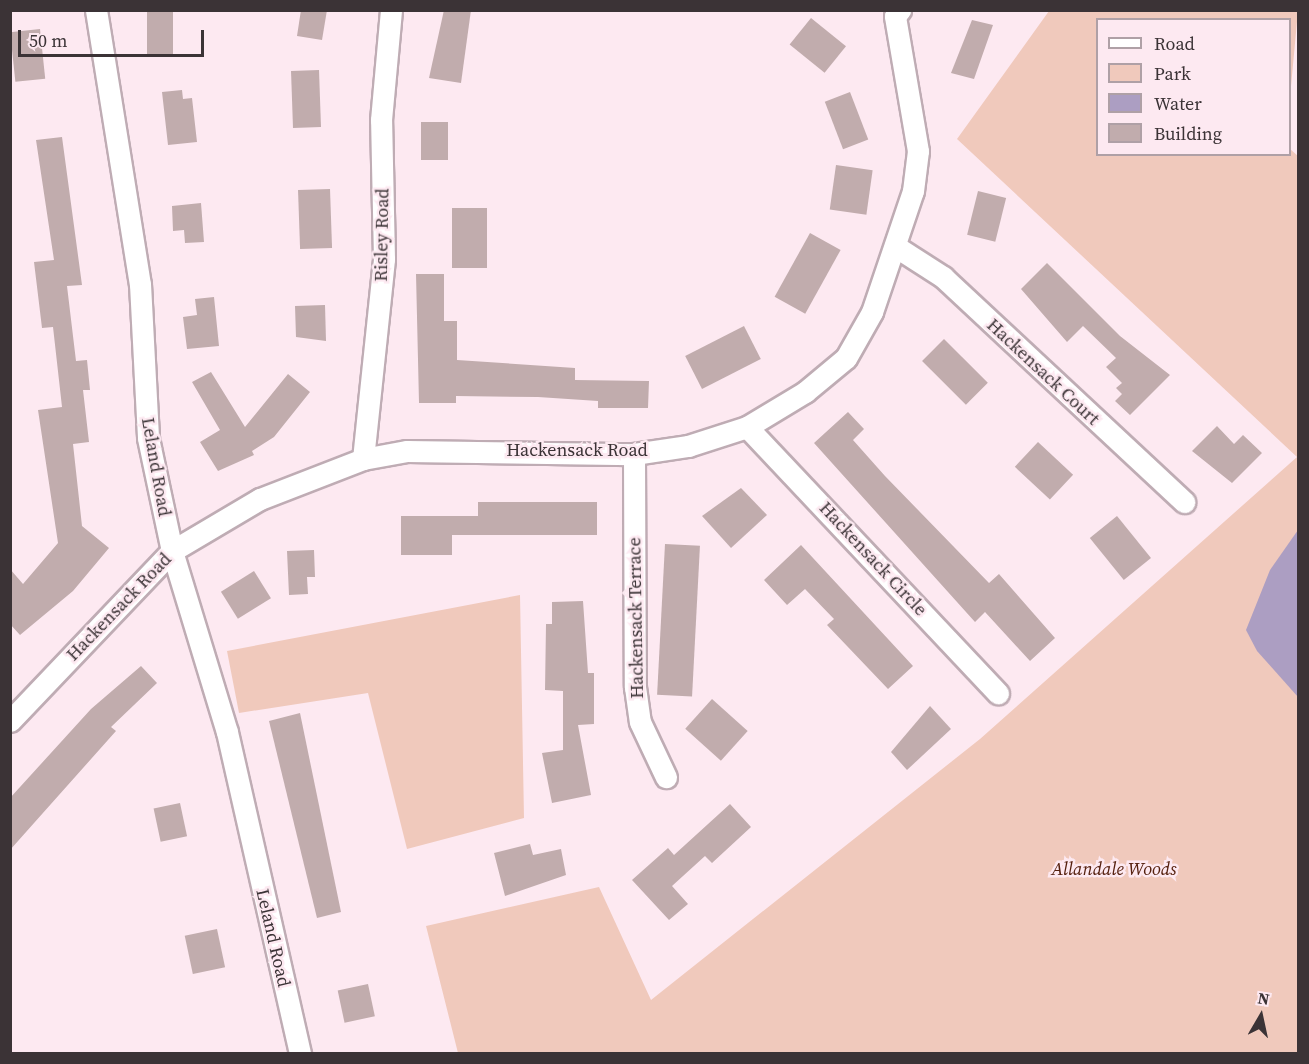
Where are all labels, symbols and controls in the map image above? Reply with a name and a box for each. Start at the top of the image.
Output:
scale bar [21,18,207,56]
legend [1096,18,1291,156]
text: 50 m [29,28,67,53]
text: Road [1154,31,1195,56]
text: Park [1154,61,1191,86]
text: Water [1154,91,1202,116]
text: Building [1154,121,1222,146]
street label: Risley Road [370,188,394,282]
street label: Hackensack Court [982,314,1104,430]
street label: Leland Road [137,416,175,518]
street label: Hackensack Road [506,439,648,461]
street label: Hackensack Circle [815,498,931,620]
street label: Hackensack Terrace [624,537,648,699]
street label: Hackensack Road [62,549,176,665]
park label: Allandale Woods [1051,858,1177,880]
street label: Leland Road [251,887,295,989]
north arrow [1231,986,1291,1046]
text: N [1256,986,1271,1010]

